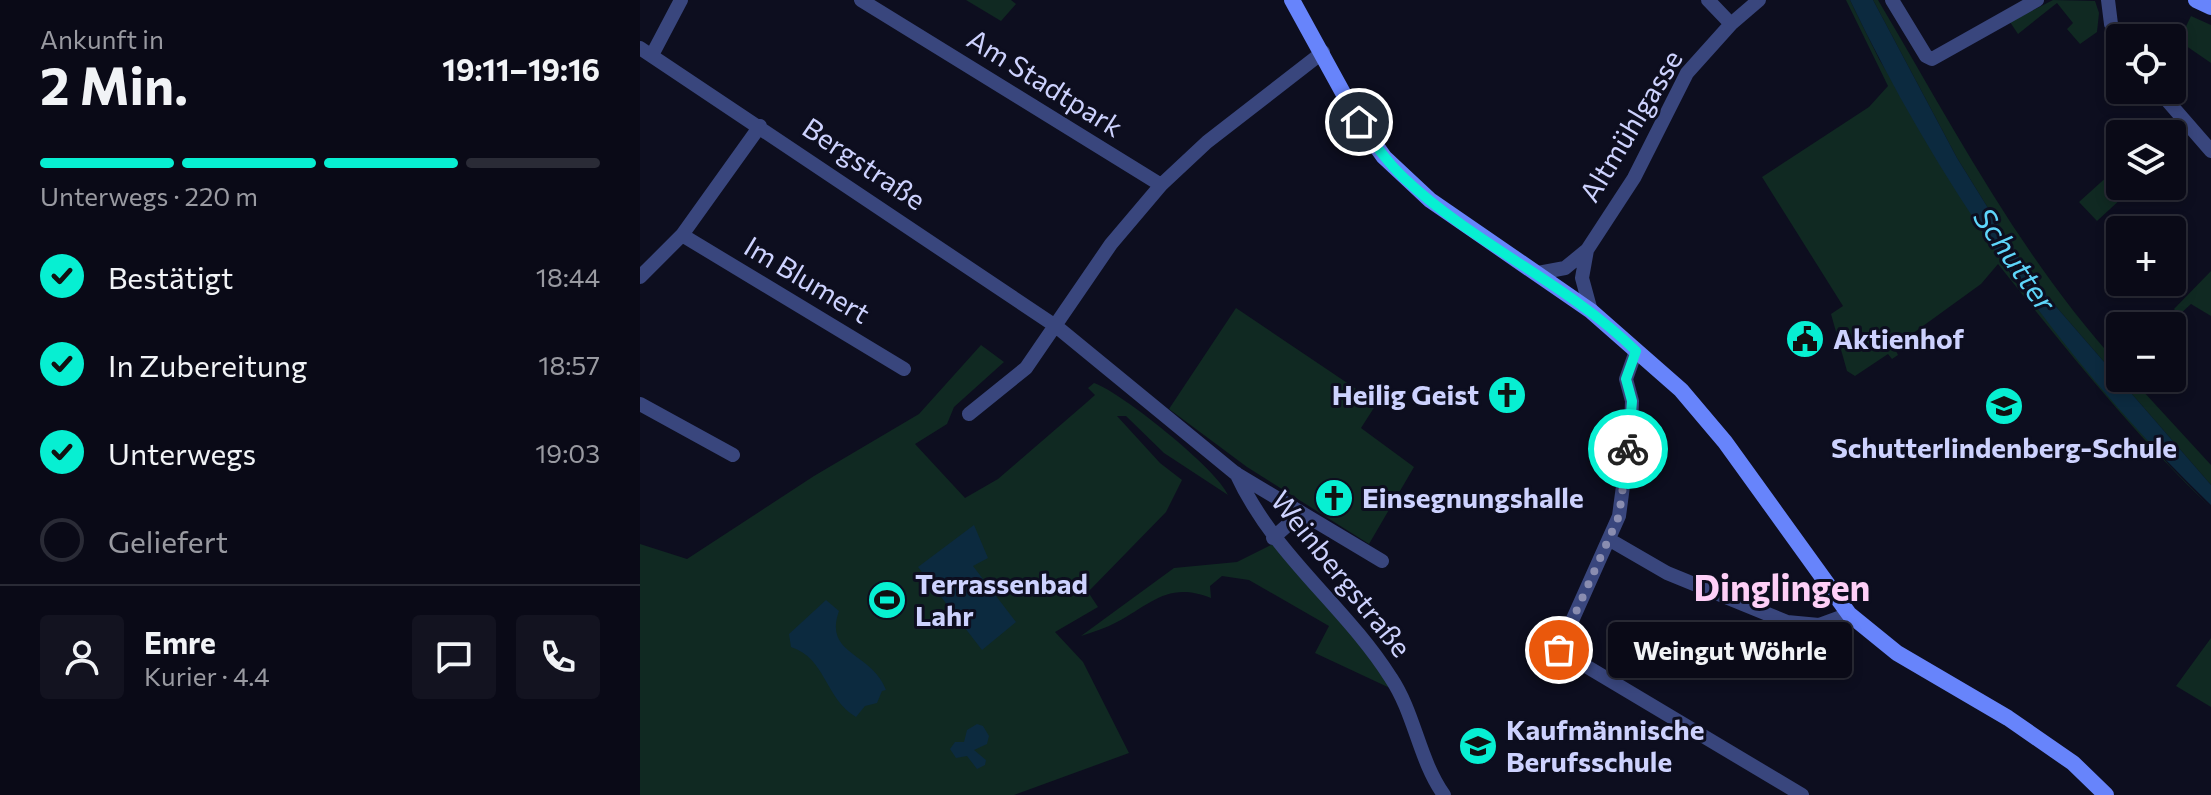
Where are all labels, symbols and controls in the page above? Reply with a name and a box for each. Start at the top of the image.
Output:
street label: Am Stadtpark [962,21,1129,143]
text: Ankunft in [40,23,164,54]
map controls [2106,24,2186,392]
button: locate [2106,24,2186,104]
street label: Altmühlgasse [1572,43,1689,208]
text: 19:11–19:16 [442,50,600,87]
text: 2 Min. [40,52,188,116]
pin [1325,88,1393,156]
icon: home [1337,100,1381,144]
street label: Bergstraße [797,110,932,217]
button: layers [2106,120,2186,200]
text: Unterwegs · 220 m [40,180,258,211]
water label: Schutter [1967,199,2066,319]
button: + [2106,216,2186,296]
street label: Im Blumert [739,228,876,330]
icon: check [40,254,84,298]
text: Bestätigt [108,258,233,295]
text: 18:44 [536,261,600,292]
button: − [2106,312,2186,392]
public building icon: Aktienhof [1784,318,1826,360]
place label: Aktienhof [1833,321,1965,355]
icon: check [40,342,84,386]
text: In Zubereitung [108,346,307,383]
text: 18:57 [538,349,600,380]
church icon: Heilig Geist [1486,374,1528,416]
place label: Heilig Geist [1332,377,1479,411]
school or university icon: Schutterlindenberg-Schule [1983,385,2025,427]
courier [1588,409,1668,489]
icon: bike [1606,427,1650,471]
icon: check [40,430,84,474]
place label: Schutterlindenberg-Schule [1831,430,2177,464]
text: Unterwegs [108,434,256,471]
text: 19:03 [535,437,600,468]
church icon: Einsegnungshalle [1313,477,1355,519]
place label: Einsegnungshalle [1362,480,1584,514]
street label: Weinbergstraße [1264,484,1419,663]
text: Geliefert [108,522,228,559]
district label: Dinglingen [1694,564,1870,608]
place label: Terrassenbad Lahr [915,566,1088,632]
sports icon: Terrassenbad Lahr [866,579,908,621]
button: person [40,615,124,699]
button: chat [412,615,496,699]
button: phone [516,615,600,699]
pin [1525,616,1593,684]
callout: Weingut Wöhrle [1607,622,1851,678]
text: Emre [144,623,216,660]
icon: bag [1537,628,1581,672]
text: Weingut Wöhrle [1633,634,1827,665]
text: Kurier · 4.4 [144,660,270,691]
place label: Kaufmännische Berufsschule [1506,712,1705,778]
school or university icon: Kaufmännische Berufsschule [1457,725,1499,767]

